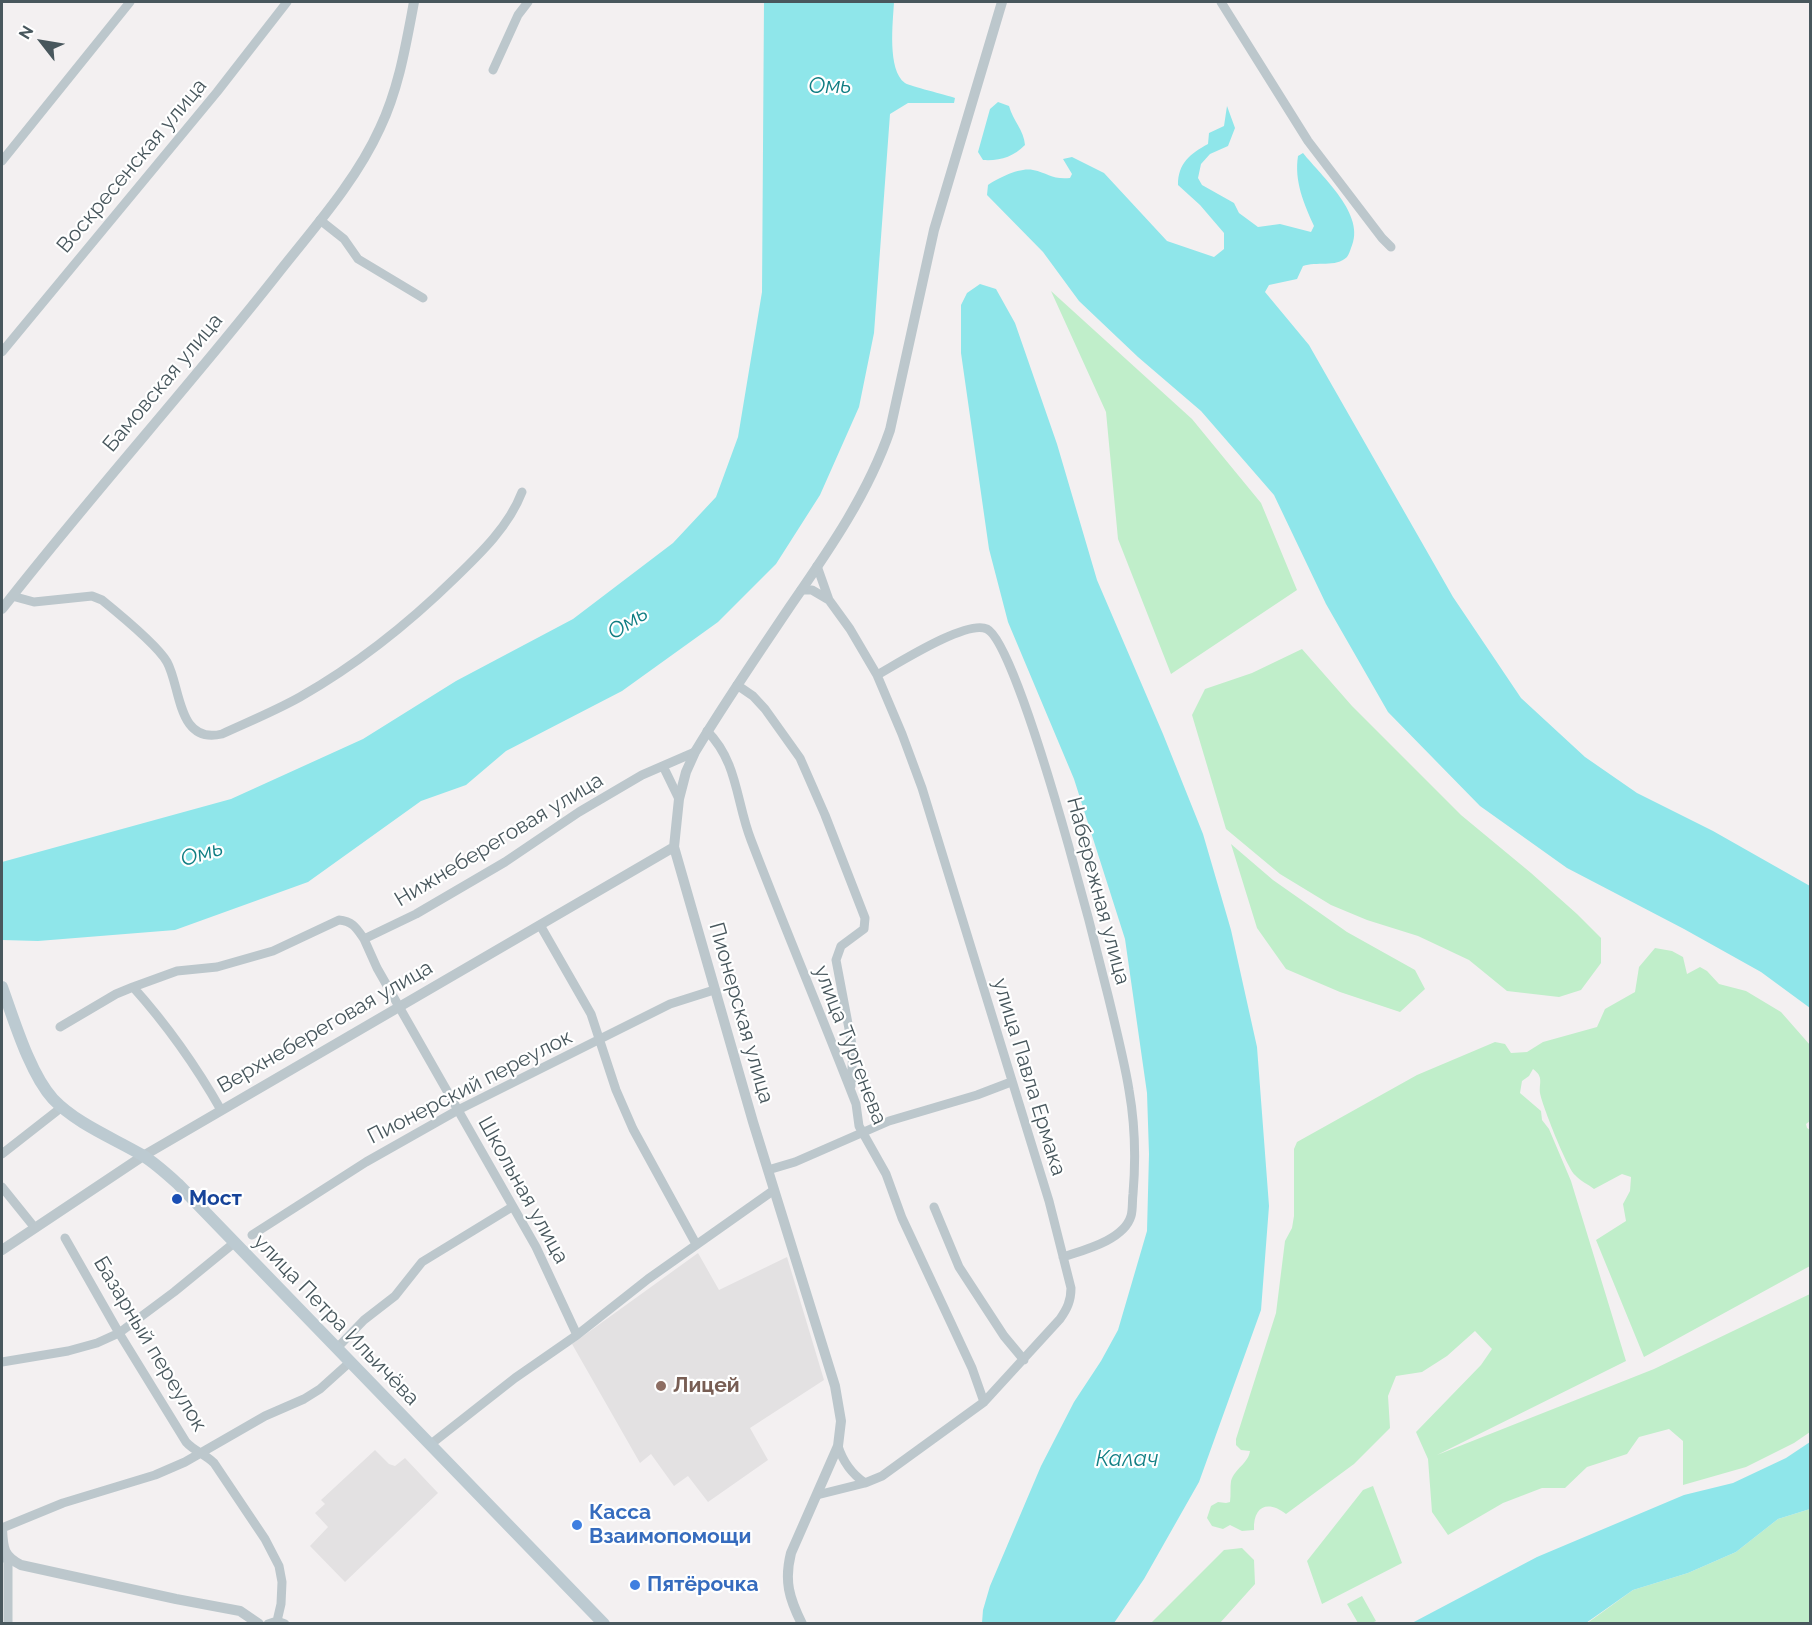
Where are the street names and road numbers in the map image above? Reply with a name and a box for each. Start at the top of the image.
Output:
street label: Воскресенская улица [52,74,212,258]
street label: Бамовская улица [98,309,228,457]
street label: Нижнебереговая улица [390,768,608,912]
street label: Набережная улица [1061,794,1135,988]
street label: Пионерская улица [703,920,779,1106]
street label: Верхнебереговая улица [213,955,437,1099]
street label: улица Тургенева [808,962,892,1128]
street label: улица Павла Ермака [987,975,1071,1179]
street label: Пионерский переулок [363,1024,577,1150]
street label: Школьная улица [472,1112,574,1268]
street label: улица Петра Ильичёва [248,1229,424,1411]
street label: Базарный переулок [88,1252,212,1436]

